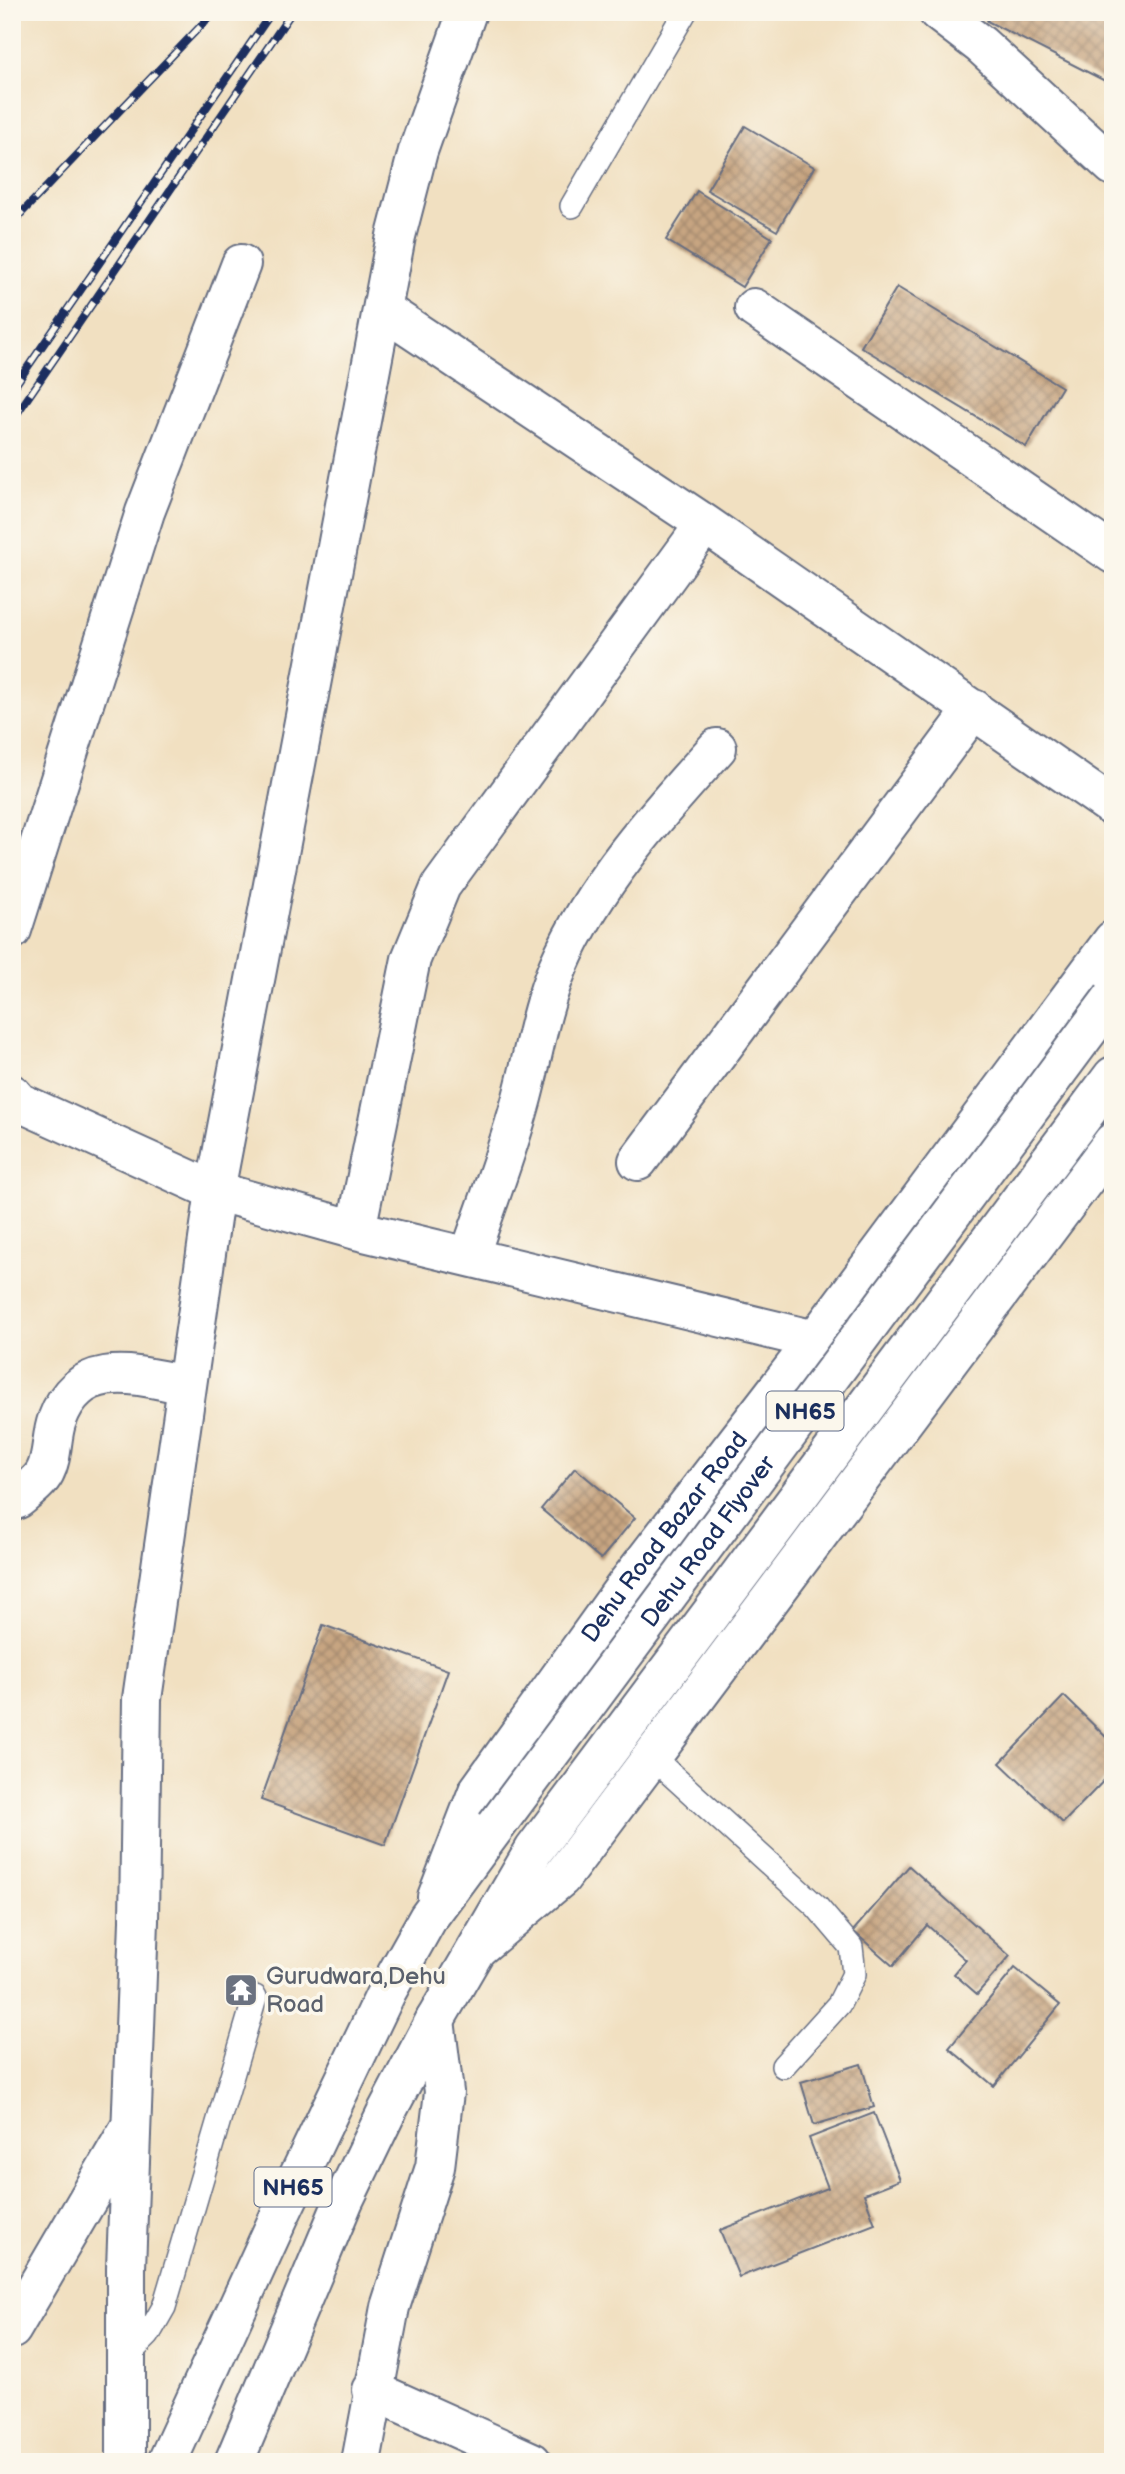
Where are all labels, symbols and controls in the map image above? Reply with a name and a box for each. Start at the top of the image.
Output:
road number: NH65 [766,1392,844,1430]
street label: Dehu Road Bazar Road [576,1426,754,1648]
street label: Dehu Road Flyover [635,1450,782,1633]
place label: Gurudwara,Dehu Road [266,1962,446,2019]
temple icon: Gurudwara,Dehu Road [222,1971,260,2009]
road number: NH65 [254,2168,332,2206]

